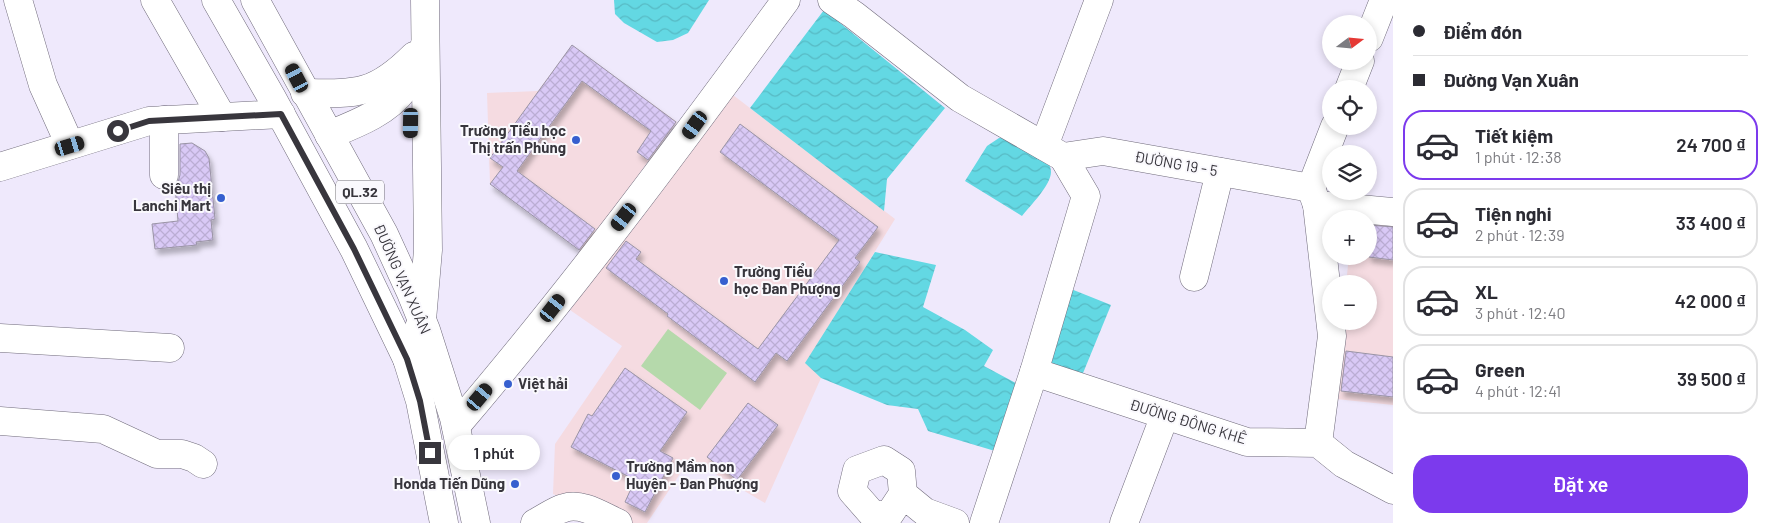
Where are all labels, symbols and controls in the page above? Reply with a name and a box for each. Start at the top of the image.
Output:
north arrow [1322,15,1378,70]
map controls [1322,15,1377,330]
text: Điểm đón [1443,20,1522,43]
car [283,61,310,95]
text: Đường Vạn Xuân [1443,68,1579,91]
button: locate [1322,80,1377,135]
car [403,108,418,138]
car [680,108,709,142]
route start [107,120,129,142]
place label: Trường Tiểu học Thị trấn Phùng [460,121,566,156]
icon: car [1415,123,1460,168]
text: Tiết kiệm [1475,124,1553,147]
text: 24 700 ₫ [1676,133,1746,156]
car [53,134,86,158]
marker: Trường Tiểu học Thị trấn Phùng [570,134,582,146]
button: layers [1322,145,1377,200]
street label: ĐƯỜNG 19 - 5 [1133,147,1219,179]
text: 1 phút · 12:38 [1475,147,1562,166]
place label: Siêu thị Lanchi Mart [133,179,211,214]
road number: QL.32 [336,180,384,203]
marker: Siêu thị Lanchi Mart [215,192,227,204]
car [608,201,639,233]
icon: car [1415,201,1460,246]
text: Tiện nghi [1475,202,1552,225]
button: + [1322,210,1377,265]
text: 33 400 ₫ [1676,211,1746,234]
street label: ĐƯỜNG VẠN XUÂN [371,221,435,337]
text: 2 phút · 12:39 [1475,225,1565,244]
place label: Trường Tiểu học Đan Phượng [734,262,841,297]
marker: Trường Tiểu học Đan Phượng [718,275,730,287]
button: − [1322,275,1377,330]
icon: car [1415,279,1460,324]
text: XL [1475,280,1498,303]
text: 42 000 ₫ [1675,289,1746,312]
car [537,292,568,324]
text: 3 phút · 12:40 [1475,303,1566,322]
icon: car [1415,357,1460,402]
text: Green [1475,358,1525,381]
text: 39 500 ₫ [1677,367,1746,390]
place label: Việt hải [518,374,568,393]
marker: Việt hải [502,378,514,390]
car [464,381,495,413]
text: 4 phút · 12:41 [1475,381,1561,400]
street label: ĐƯỜNG ĐÔNG KHÊ [1128,395,1249,447]
callout: 1 phút [448,436,540,470]
route end [419,442,441,464]
text: 1 phút [473,443,515,462]
button: Đặt xe [1413,455,1748,513]
place label: Trường Mầm non Huyện - Đan Phượng [626,457,758,493]
marker: Trường Mầm non Huyện - Đan Phượng [610,470,622,482]
place label: Honda Tiến Dũng [394,474,505,492]
marker: Honda Tiến Dũng [509,478,521,490]

